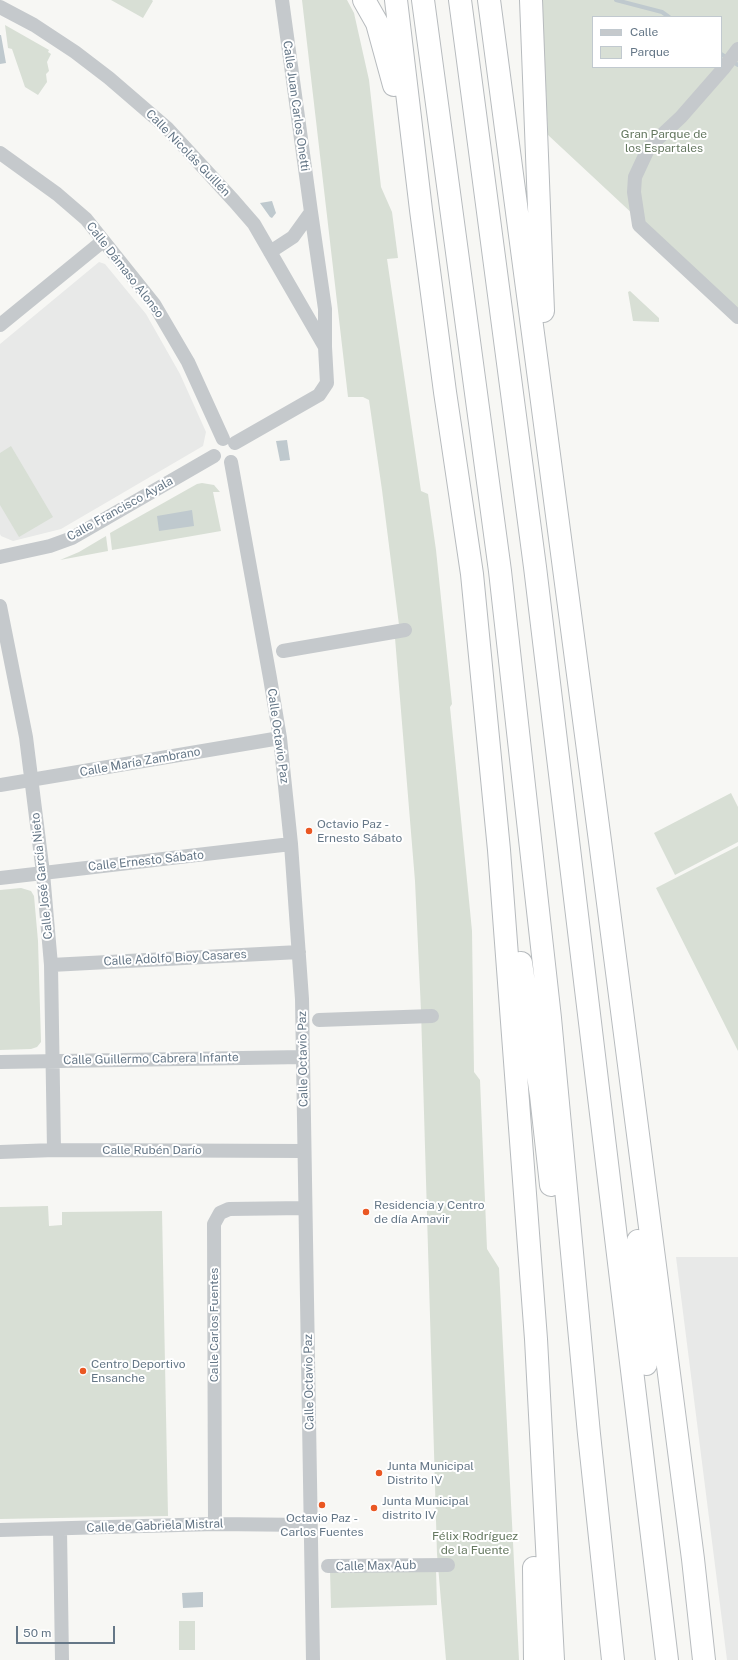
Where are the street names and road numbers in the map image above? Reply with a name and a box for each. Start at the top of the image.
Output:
street label: Calle Juan Carlos Onetti [280,40,312,172]
street label: Calle Nicolás Guillén [143,107,233,199]
street label: Calle Dámaso Alonso [83,219,167,321]
street label: Calle Francisco Ayala [64,474,176,544]
street label: Calle Octavio Paz [264,687,292,785]
street label: Calle María Zambrano [78,744,202,780]
street label: Calle José García Nieto [28,812,56,940]
street label: Calle Ernesto Sábato [87,848,205,874]
street label: Calle Adolfo Bioy Casares [103,947,247,969]
street label: Calle Octavio Paz [295,1011,311,1107]
street label: Calle Guillermo Cabrera Infante [63,1050,239,1068]
street label: Calle Rubén Darío [102,1143,202,1157]
street label: Calle Carlos Fuentes [207,1268,221,1382]
street label: Calle Octavio Paz [301,1334,317,1430]
street label: Calle de Gabriela Mistral [86,1516,224,1536]
street label: Calle Max Aub [336,1558,416,1574]

